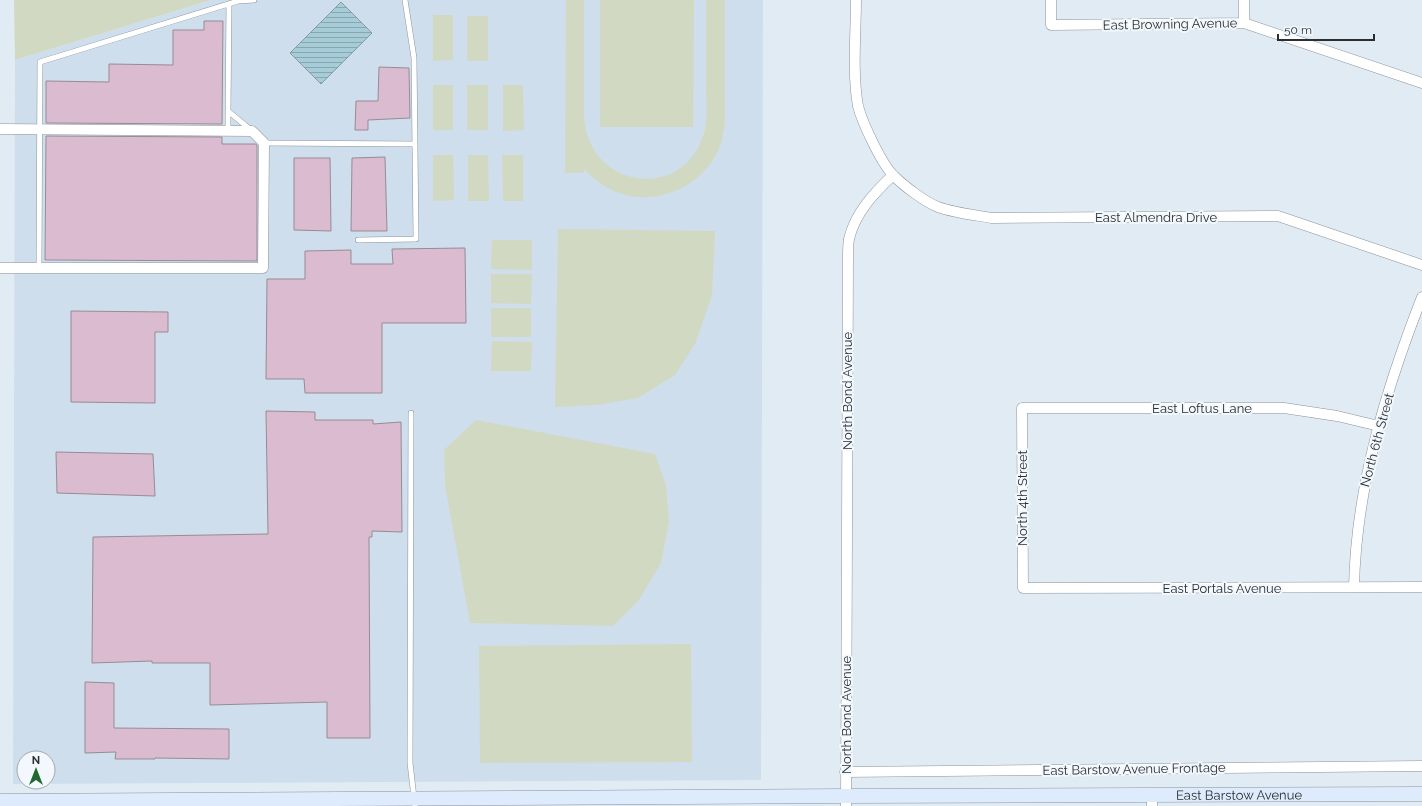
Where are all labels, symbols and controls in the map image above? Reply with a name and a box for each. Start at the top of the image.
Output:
street label: East Browning Avenue [1103,15,1238,33]
scale bar [1278,16,1374,42]
text: 50 m [1284,23,1312,37]
street label: East Almendra Drive [1095,210,1217,225]
street label: North Bond Avenue [840,332,855,450]
street label: North 6th Street [1357,391,1397,489]
street label: East Loftus Lane [1152,401,1252,416]
street label: North 4th Street [1015,449,1030,546]
street label: East Portals Avenue [1163,581,1282,596]
street label: North Bond Avenue [839,656,854,774]
north arrow [16,750,56,790]
text: N [32,754,40,767]
street label: East Barstow Avenue Frontage [1042,760,1226,778]
street label: East Barstow Avenue [1176,787,1302,802]

